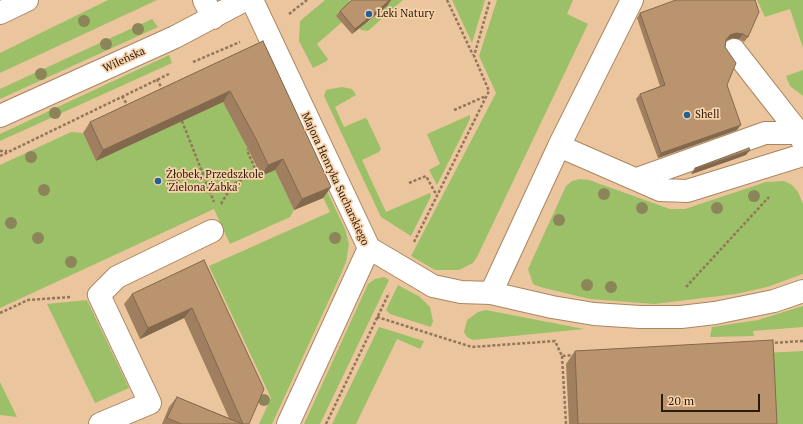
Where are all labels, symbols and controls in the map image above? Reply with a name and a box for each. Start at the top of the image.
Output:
place label: Leki Natury [377,7,434,21]
marker: Leki Natury [364,9,374,19]
street label: Wileńska [101,45,147,75]
place label: Shell [695,108,720,122]
street label: Majora Henryka Sucharskiego [298,110,372,248]
marker: Shell [682,110,692,120]
place label: Żłobek, Przedszkole 'Zielona Żabka' [166,168,264,194]
marker: Żłobek, Przedszkole 'Zielona Żabka' [153,176,163,186]
scale bar [663,386,762,412]
text: 20 m [668,393,694,408]

